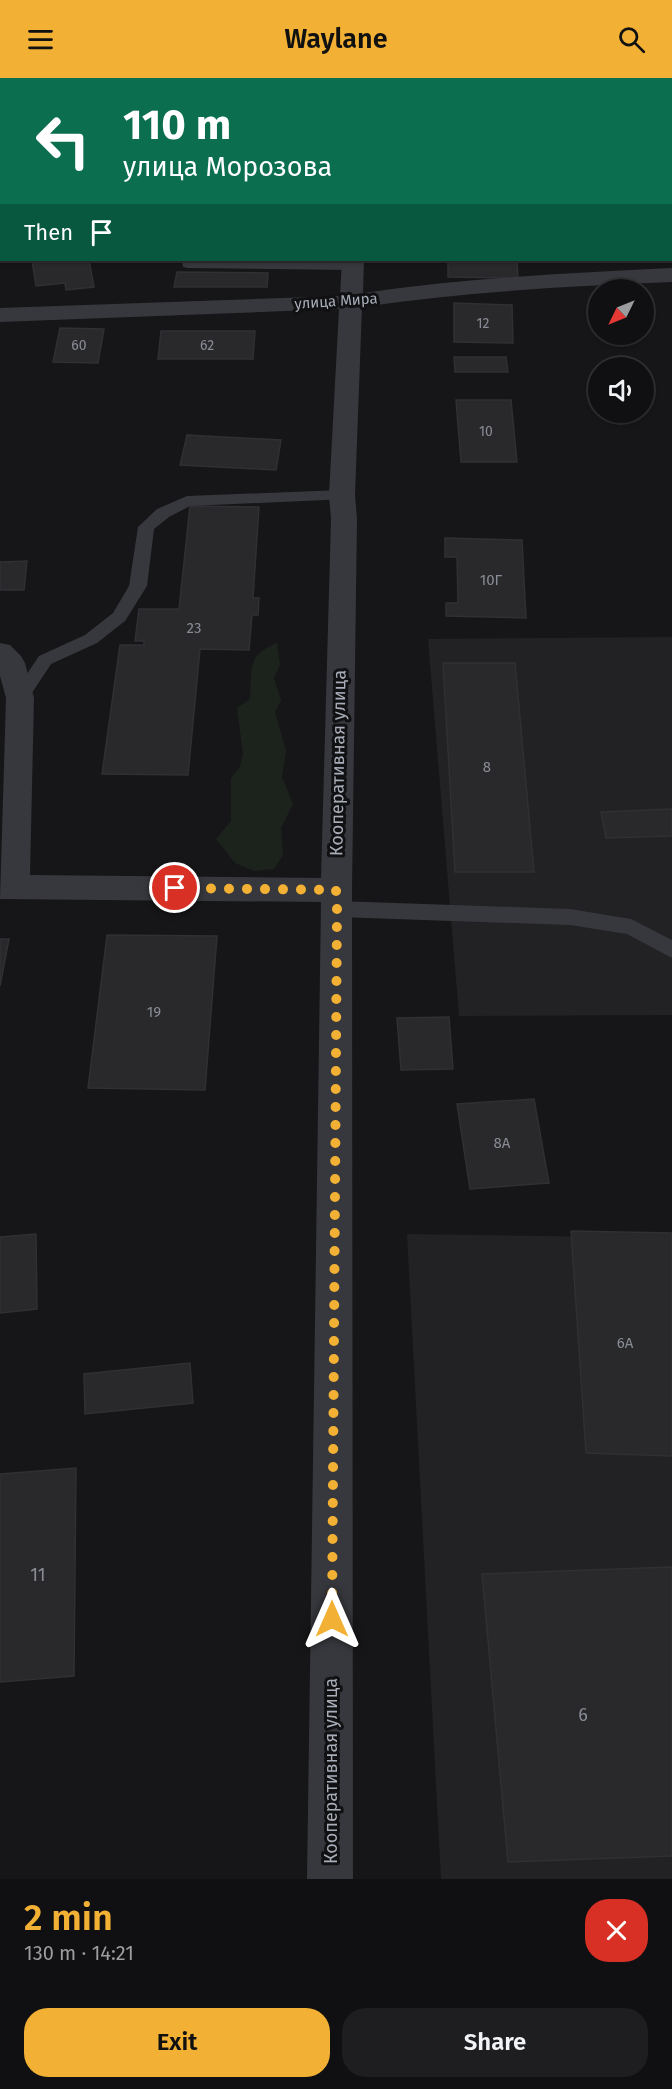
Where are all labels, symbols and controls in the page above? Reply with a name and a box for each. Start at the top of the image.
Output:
icon: menu [24,23,57,56]
text: Waylane [284,23,388,55]
icon: search [615,23,648,56]
text: 110 m [123,100,231,150]
icon: left [24,102,102,180]
text: улица Морозова [123,151,332,183]
icon: arrive [85,216,118,249]
text: Then [24,219,73,246]
north arrow [588,279,654,345]
map controls [588,279,654,423]
street label: улица Мира [294,289,378,313]
house number: 12 [477,315,490,332]
house number: 60 [71,337,87,354]
house number: 62 [200,337,214,354]
button: sound [588,357,654,423]
house number: 10 [479,423,493,440]
house number: 10Г [480,571,503,589]
house number: 23 [187,619,201,637]
street label: Кооперативная улица [325,670,351,856]
house number: 8 [483,758,491,776]
pin [149,862,200,913]
icon: arrive [158,871,191,904]
house number: 19 [147,1003,161,1021]
house number: 8А [494,1134,511,1152]
house number: 6А [617,1334,634,1352]
house number: 11 [30,1564,46,1586]
position arrow [300,1587,364,1651]
street label: Кооперативная улица [320,1678,342,1864]
house number: 6 [578,1704,588,1726]
text: 2 min [24,1896,113,1940]
button: close [585,1899,648,1962]
text: 130 m · 14:21 [24,1941,134,1965]
button: Exit [24,2008,330,2077]
button: Share [342,2008,648,2077]

